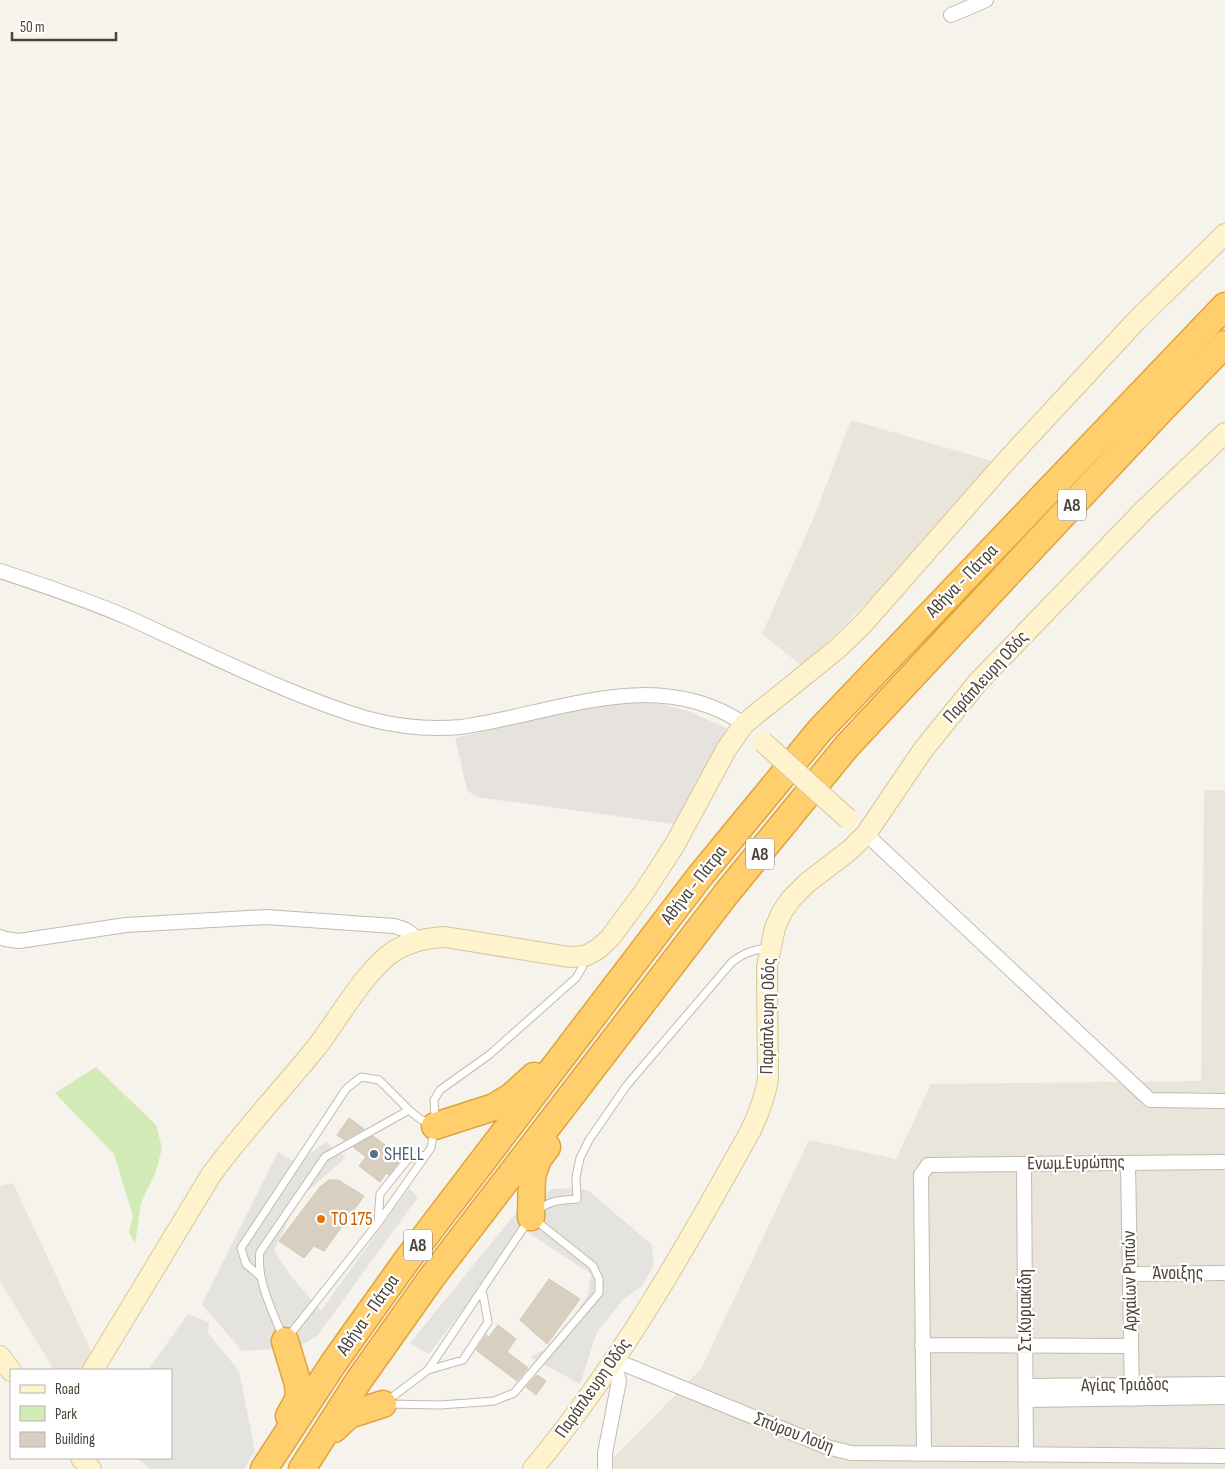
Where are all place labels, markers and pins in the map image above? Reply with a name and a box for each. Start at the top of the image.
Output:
place label: SHELL [384,1143,424,1166]
marker: SHELL [368,1148,380,1160]
place label: TO 175 [331,1208,373,1231]
marker: TO 175 [315,1213,327,1225]

